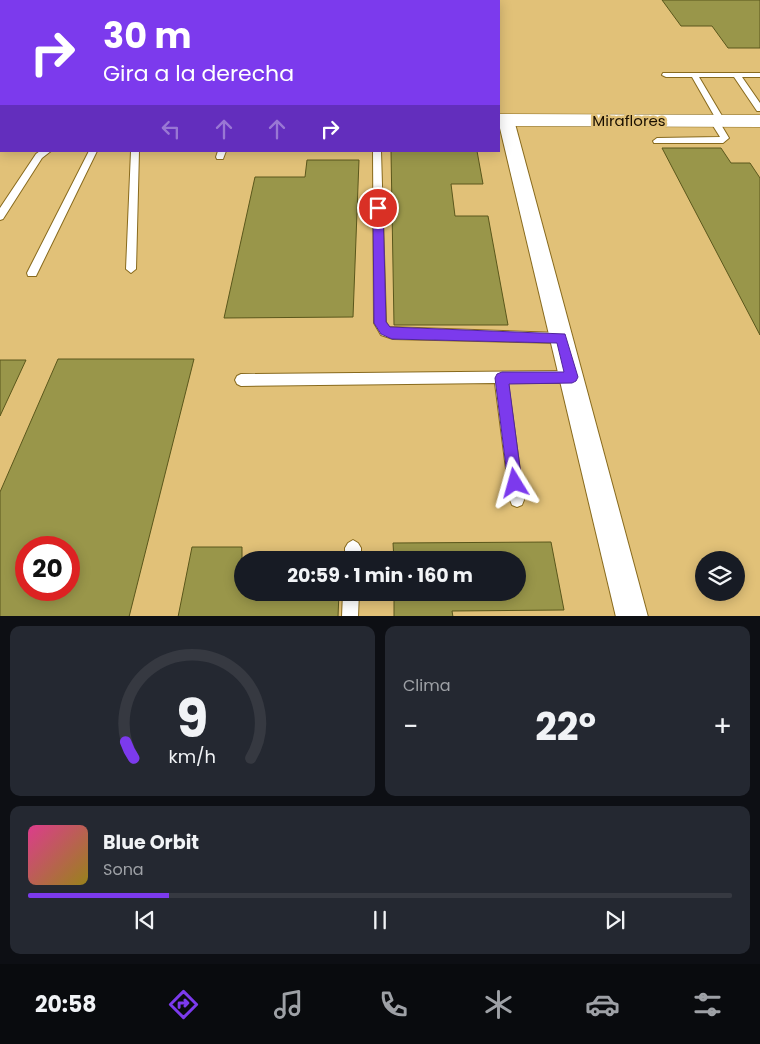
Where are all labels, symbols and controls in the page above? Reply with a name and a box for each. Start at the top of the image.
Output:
text: 30 m [103,11,191,60]
icon: right [20,20,85,85]
text: Gira a la derecha [103,58,294,89]
street label: Miraflores [592,110,666,131]
icon: left [157,115,185,143]
icon: ahead [210,115,238,143]
icon: ahead [263,115,291,143]
icon: right [316,115,344,143]
pin [357,187,399,229]
icon: arrive [364,194,392,222]
position arrow [488,456,540,508]
speed limit sign: 20 [15,536,80,601]
map controls [695,551,745,601]
button: layers [695,551,745,601]
text: 20:59 · 1 min · 160 m [287,562,473,589]
text: Clima [403,674,451,697]
text: 9 [177,682,208,755]
text: 22° [535,700,596,753]
text: − [403,707,418,746]
text: + [713,707,732,746]
text: km/h [169,744,216,769]
text: Blue Orbit [103,829,199,856]
text: Sona [103,858,144,881]
icon: previous [131,906,159,934]
icon: pause [366,906,394,934]
icon: next [601,906,629,934]
icon: directions [166,987,201,1022]
icon: music [271,987,306,1022]
icon: phone [376,987,411,1022]
icon: climate [481,987,516,1022]
icon: car [585,987,620,1022]
icon: filters [690,987,725,1022]
text: 20:58 [35,989,97,1020]

